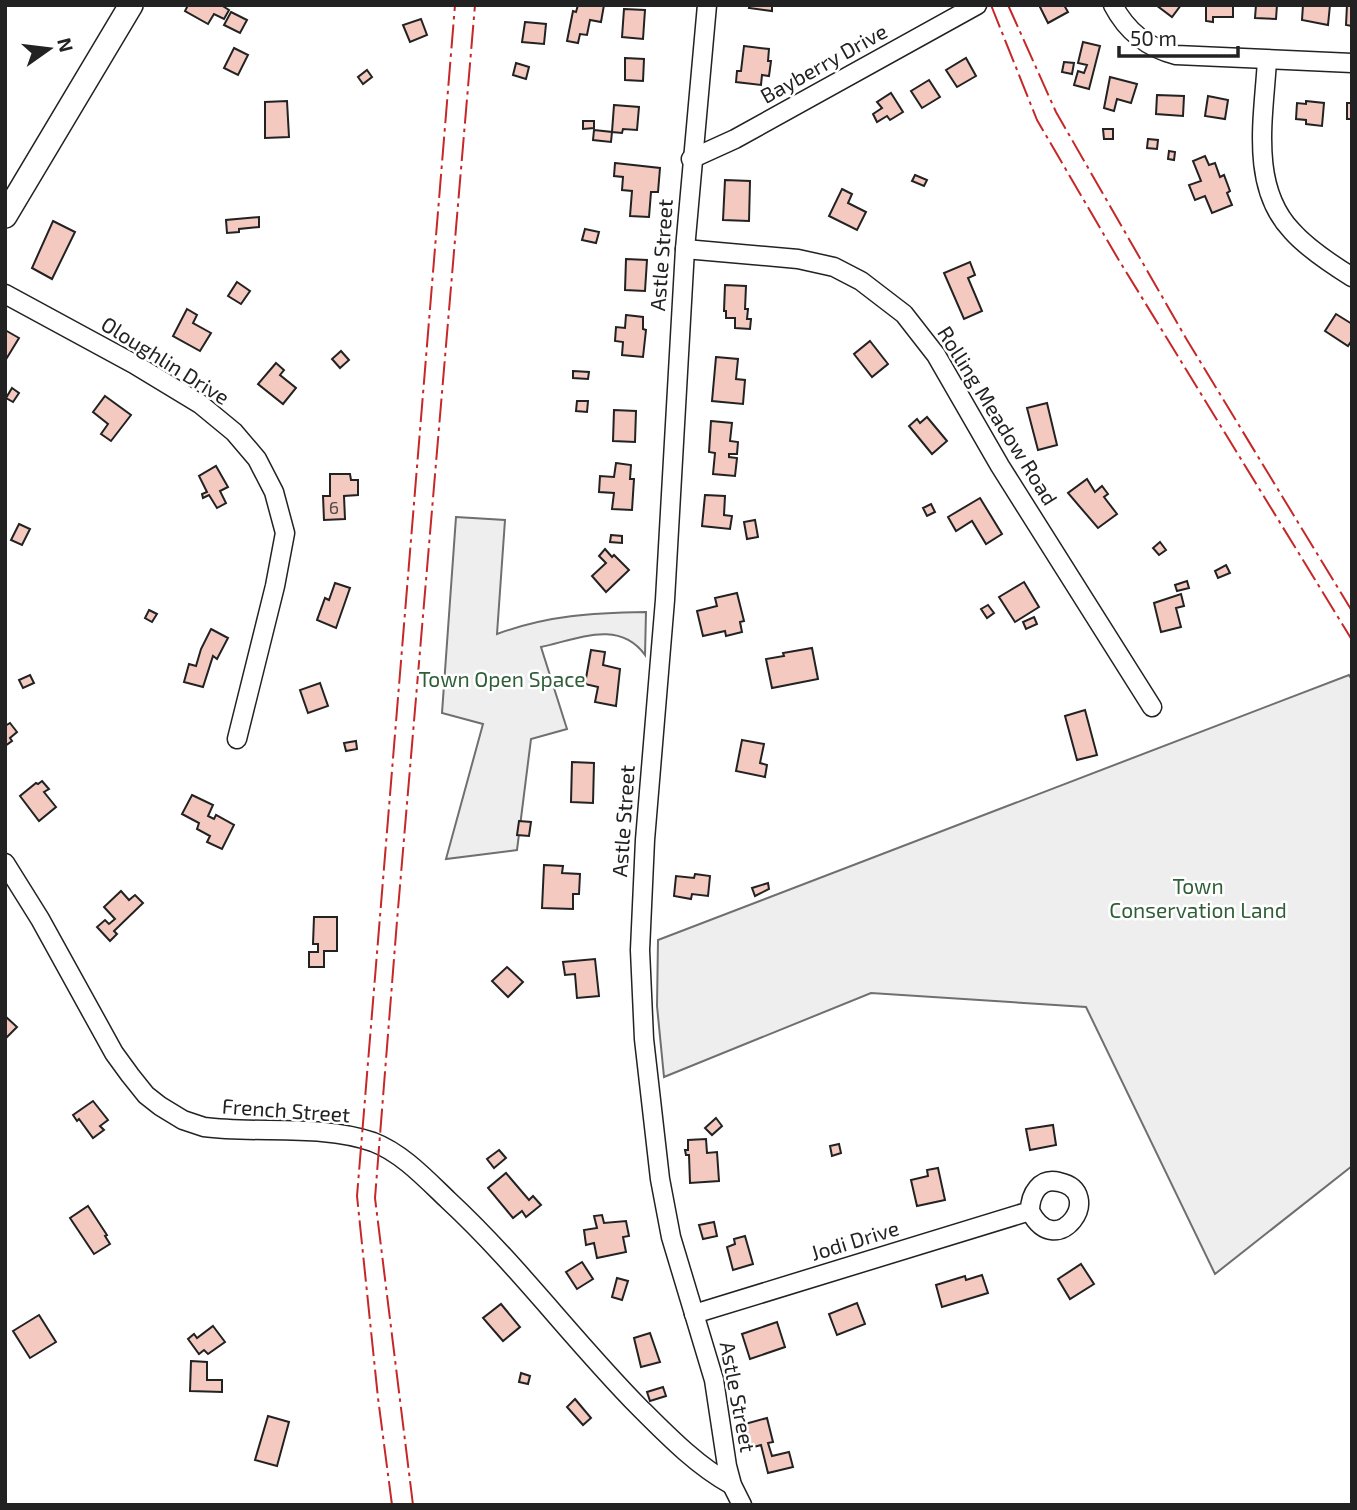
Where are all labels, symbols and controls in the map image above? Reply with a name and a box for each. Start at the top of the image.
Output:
north arrow [14,14,84,84]
scale bar [1119,14,1238,58]
street label: Bayberry Drive [756,18,891,108]
text: 50 m [1130,25,1177,50]
text: N [53,35,79,54]
street label: Astle Street [644,198,677,312]
street label: Oloughlin Drive [97,310,234,409]
street label: Rolling Meadow Road [933,321,1063,509]
house number: 6 [329,496,339,518]
park label: Town Open Space [418,666,586,691]
street label: Astle Street [606,764,639,878]
park label: Town Conservation Land [1109,873,1287,922]
street label: French Street [221,1093,351,1126]
street label: Jodi Drive [807,1214,902,1265]
street label: Astle Street [715,1339,761,1454]

